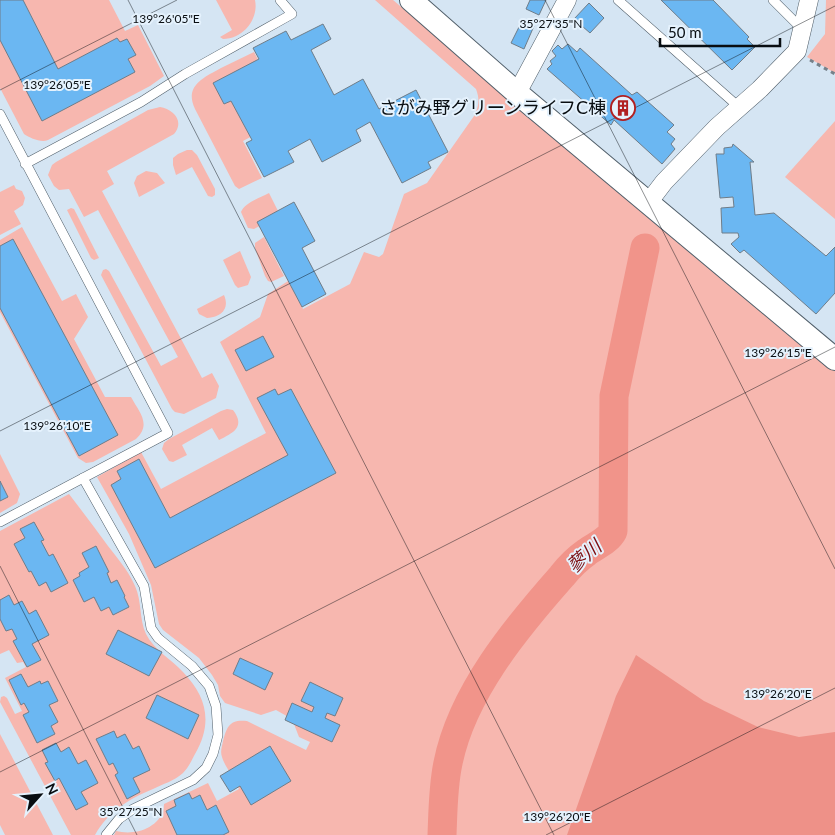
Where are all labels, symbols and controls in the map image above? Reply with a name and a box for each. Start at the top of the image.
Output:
text: 139°26'05"E [132,11,200,26]
scale bar [660,15,780,47]
text: 35°27'35"N [520,16,582,31]
text: 50 m [668,23,702,41]
text: 139°26'05"E [23,77,91,92]
building icon: さがみ野グリーンライフC棟 [610,95,636,121]
place label: さがみ野グリーンライフC棟 [379,96,606,118]
text: 139°26'15"E [744,345,812,360]
text: 139°26'10"E [23,418,91,433]
water label: 蓼川 [562,533,607,577]
text: 139°26'20"E [744,686,812,701]
north arrow [15,770,65,820]
text: N [42,780,62,798]
text: 35°27'25"N [100,804,162,819]
text: 139°26'20"E [523,809,591,824]

